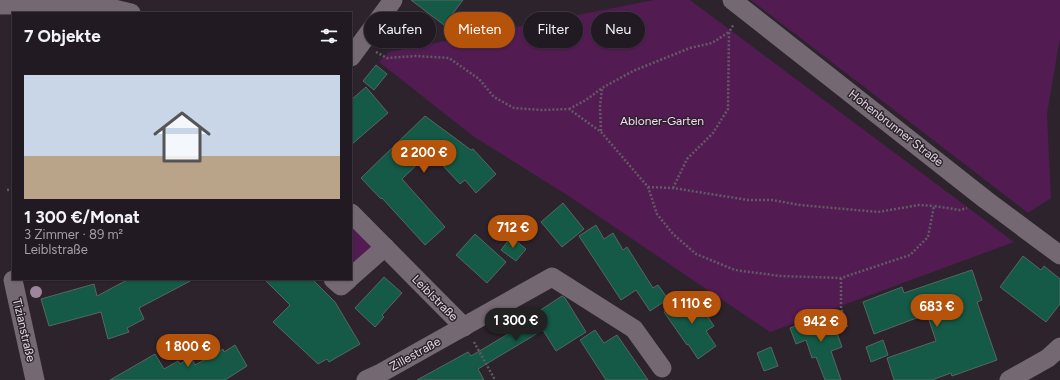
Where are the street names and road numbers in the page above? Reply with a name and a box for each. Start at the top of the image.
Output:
street label: Hohenbrunner Straße [846,87,946,170]
street label: Leiblstraße [409,272,461,324]
street label: Tizianstraße [10,297,38,363]
street label: Zillestraße [387,334,443,374]

